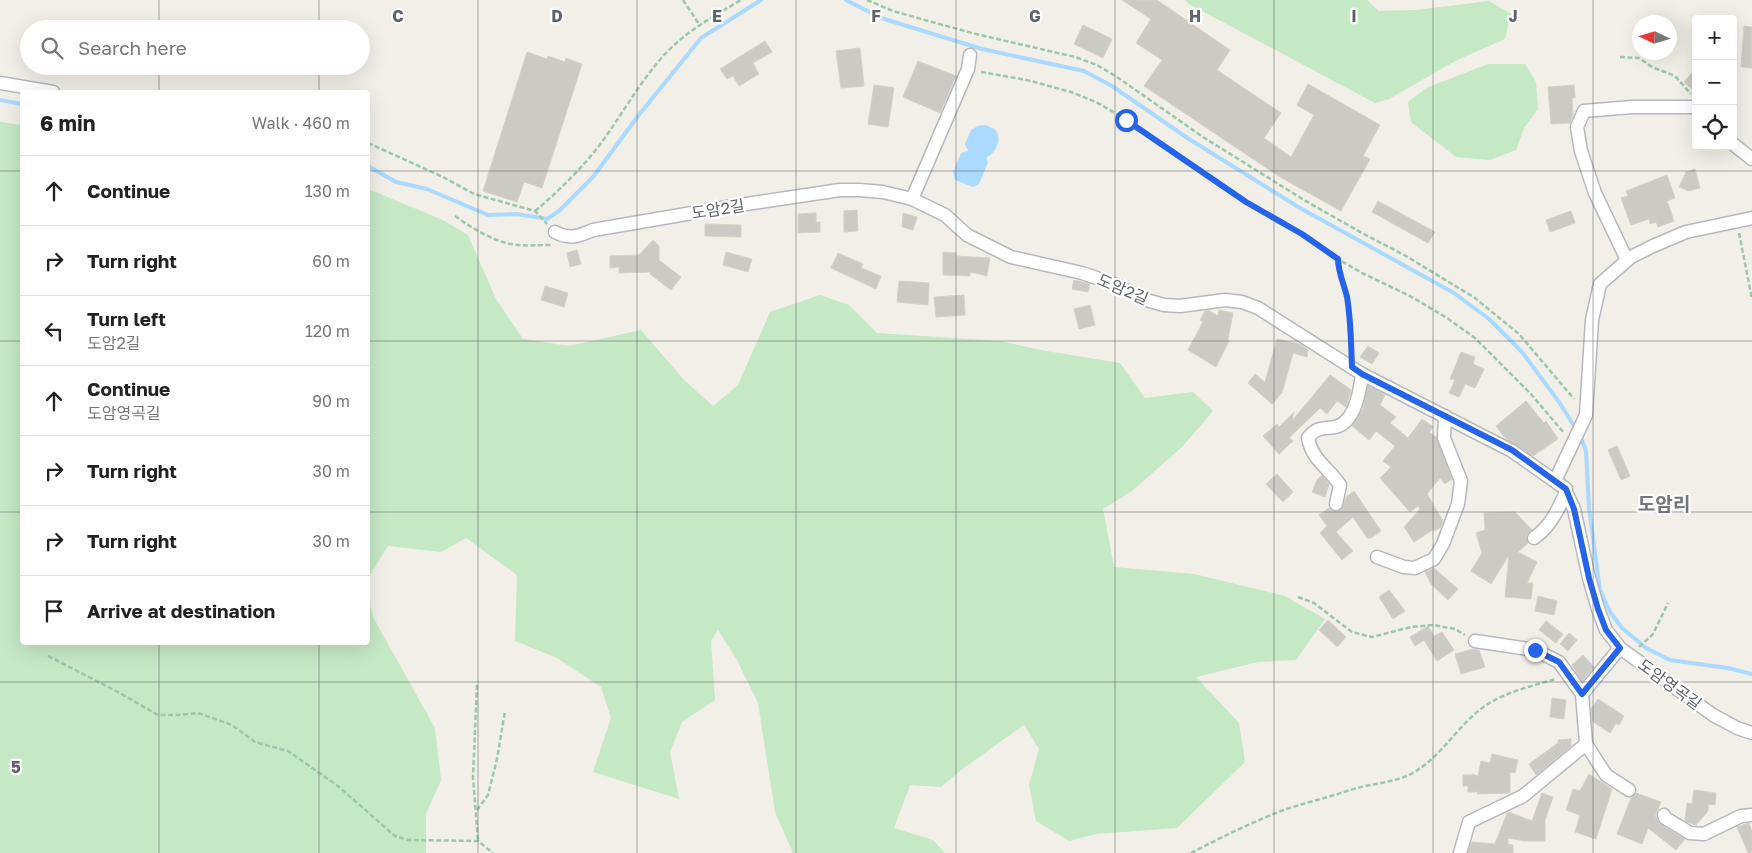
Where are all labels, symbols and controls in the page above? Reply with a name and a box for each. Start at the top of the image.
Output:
text: C [392,6,404,26]
text: D [551,6,563,26]
text: E [712,6,722,26]
text: F [871,6,881,26]
text: G [1029,6,1041,26]
text: H [1189,6,1201,26]
text: I [1351,6,1357,26]
text: J [1508,6,1518,26]
north arrow [1632,15,1677,60]
map controls [1692,15,1737,150]
button: + [1692,15,1737,60]
search box [20,20,370,75]
icon: search [38,34,66,62]
text: Search here [78,36,187,59]
button: − [1692,60,1737,105]
button: locate [1692,105,1737,150]
route start [1115,109,1138,132]
text: 6 min [40,110,95,136]
text: Walk · 460 m [252,113,350,133]
icon: ahead [40,177,68,205]
text: Continue [87,179,170,202]
text: 130 m [305,181,350,201]
street label: 도암2길 [690,195,746,223]
icon: right [40,247,68,275]
text: Turn right [87,249,177,272]
text: 60 m [312,251,350,271]
street label: 도암2길 [1094,269,1152,309]
text: Turn left [87,307,166,330]
icon: left [40,317,68,345]
text: 120 m [305,321,350,341]
text: 도암2길 [87,333,140,353]
text: Continue [87,377,170,400]
icon: ahead [40,387,68,415]
text: 90 m [312,391,350,411]
text: 도암영곡길 [87,403,161,423]
icon: right [40,457,68,485]
text: Turn right [87,459,177,482]
text: 30 m [313,461,350,481]
district label: 도암리 [1638,492,1690,515]
icon: right [40,527,68,555]
text: Turn right [87,529,177,552]
text: 30 m [313,531,350,551]
icon: arrive [40,597,68,625]
text: Arrive at destination [87,599,275,622]
route end [1524,639,1547,662]
street label: 도암영곡길 [1634,654,1706,714]
text: 5 [11,757,21,777]

